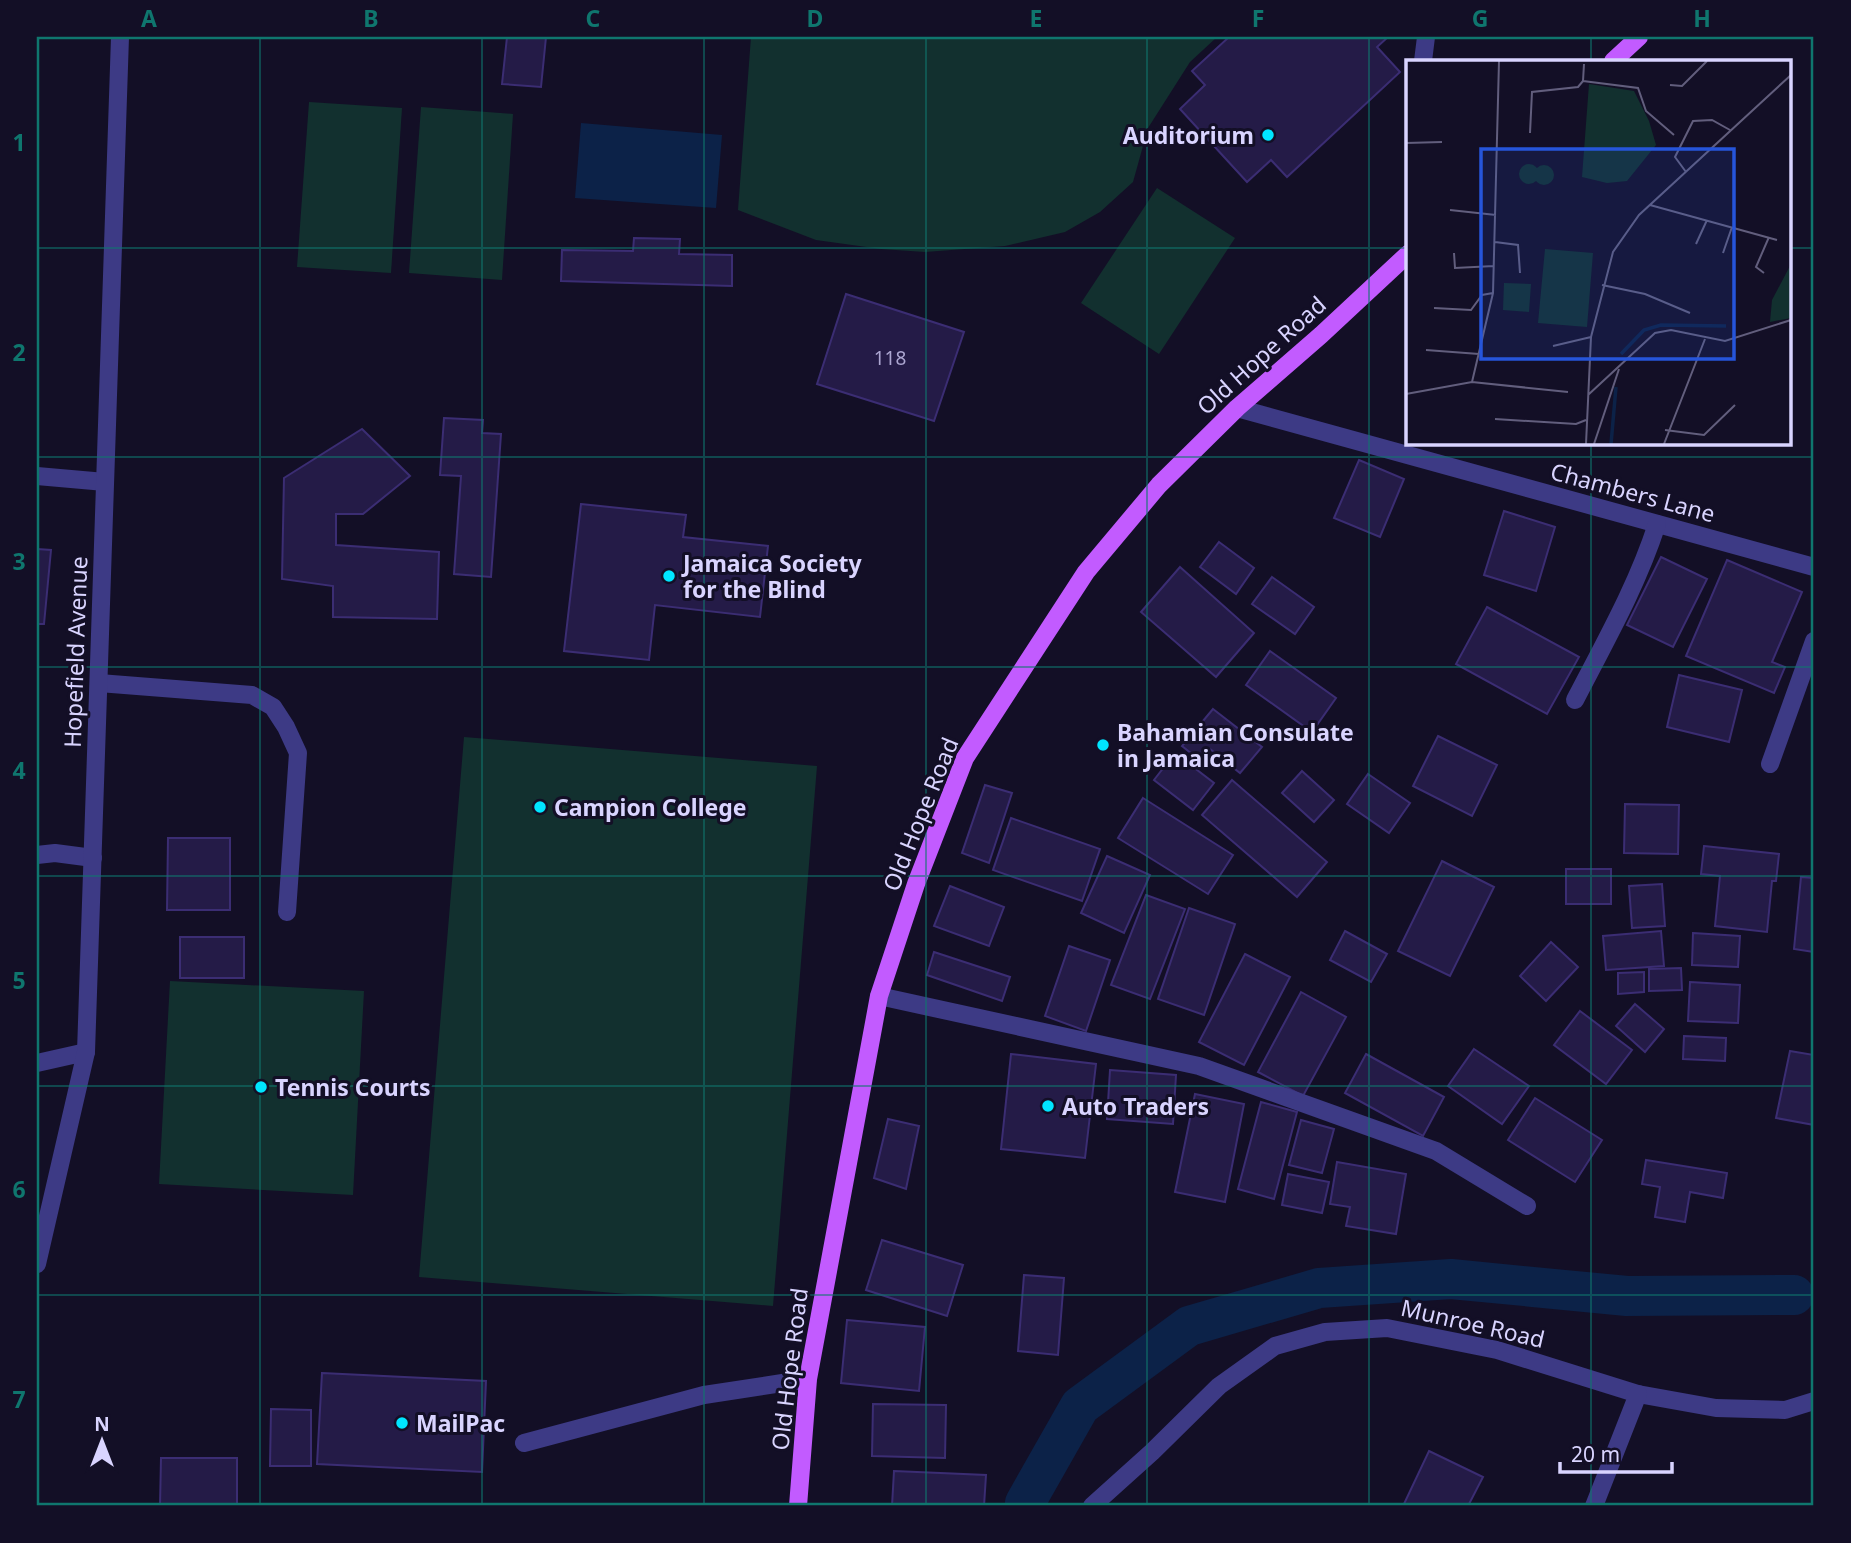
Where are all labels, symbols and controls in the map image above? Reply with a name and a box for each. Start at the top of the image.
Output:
text: A [141,2,157,34]
text: B [363,2,379,34]
text: C [586,2,601,34]
text: D [807,2,823,34]
text: E [1030,2,1042,34]
text: F [1252,2,1264,34]
text: G [1472,2,1488,34]
text: H [1693,2,1711,34]
inset map [1406,60,1792,444]
place label: Auditorium [1123,119,1254,151]
text: 1 [12,126,26,158]
marker: Auditorium [1260,127,1276,143]
street label: Old Hope Road [1190,288,1332,422]
text: 2 [12,336,26,368]
house number: 118 [874,345,906,371]
street label: Chambers Lane [1547,455,1719,529]
text: 3 [12,545,26,577]
place label: Jamaica Society for the Blind [681,547,863,605]
street label: Hopefield Avenue [56,556,94,748]
marker: Jamaica Society for the Blind [661,568,677,584]
place label: Bahamian Consulate in Jamaica [1117,716,1354,774]
street label: Old Hope Road [875,732,965,896]
marker: Bahamian Consulate in Jamaica [1095,737,1111,753]
text: 4 [12,754,26,786]
place label: Campion College [554,791,747,823]
marker: Campion College [532,799,548,815]
text: 5 [12,964,26,996]
place label: Tennis Courts [275,1071,431,1103]
marker: Tennis Courts [253,1079,269,1095]
place label: Auto Traders [1062,1090,1209,1122]
marker: Auto Traders [1040,1098,1056,1114]
text: 6 [12,1173,26,1205]
street label: Old Hope Road [763,1286,815,1452]
street label: Munroe Road [1398,1291,1548,1355]
text: 7 [12,1383,26,1415]
north arrow [66,1406,136,1476]
place label: MailPac [416,1407,505,1439]
text: N [94,1411,110,1437]
marker: MailPac [394,1415,410,1431]
scale bar [1560,1431,1672,1475]
text: 20 m [1571,1440,1620,1468]

